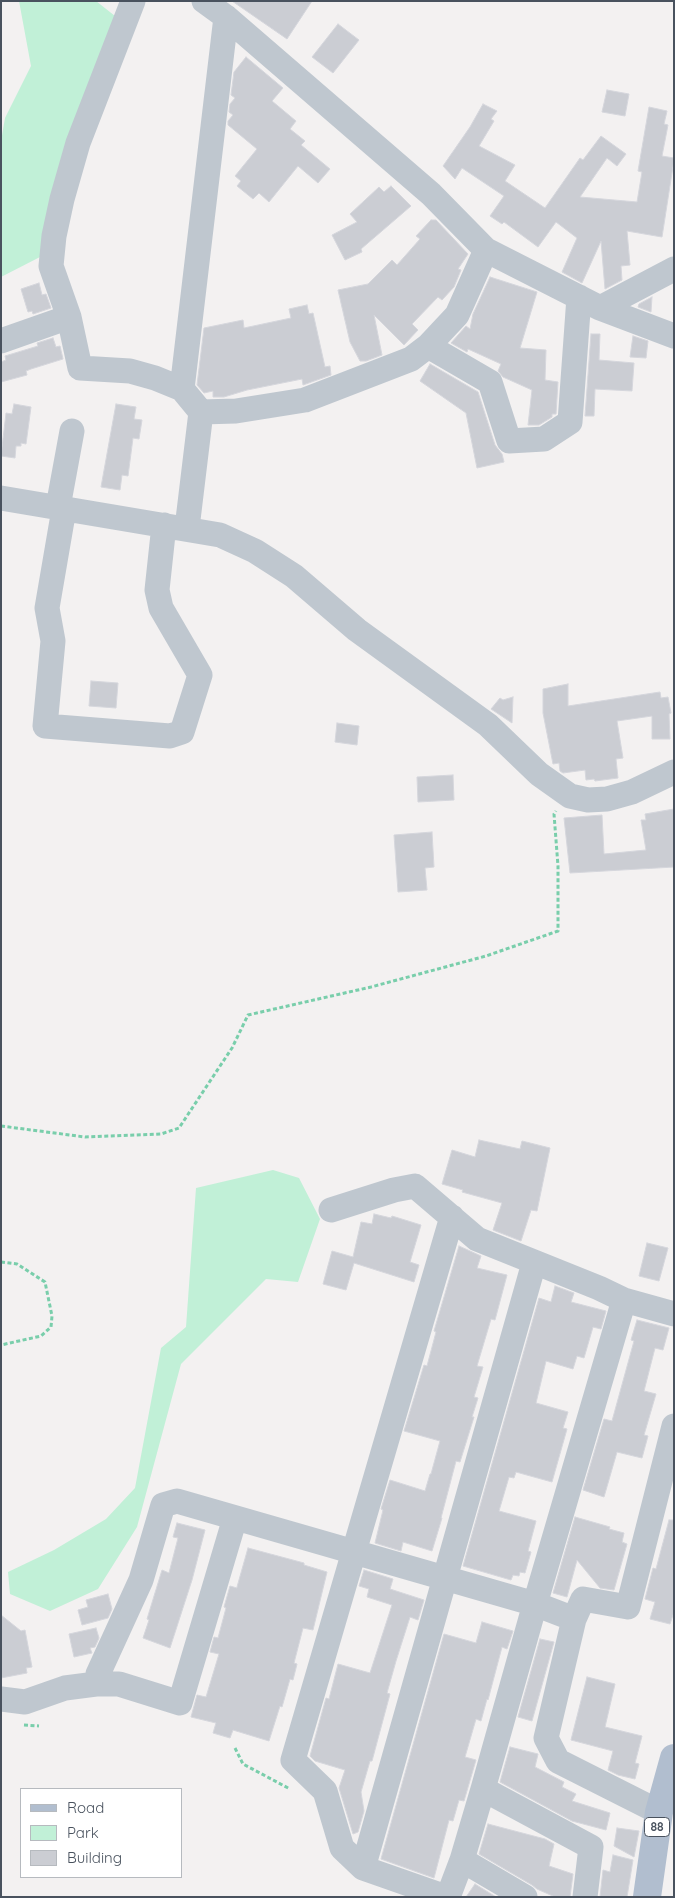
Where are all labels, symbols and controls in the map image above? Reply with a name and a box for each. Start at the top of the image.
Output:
legend [20,1788,182,1878]
text: Road [67,1798,104,1817]
road number: 88 [644,1818,670,1836]
text: Park [67,1823,99,1842]
text: Building [67,1848,122,1867]

